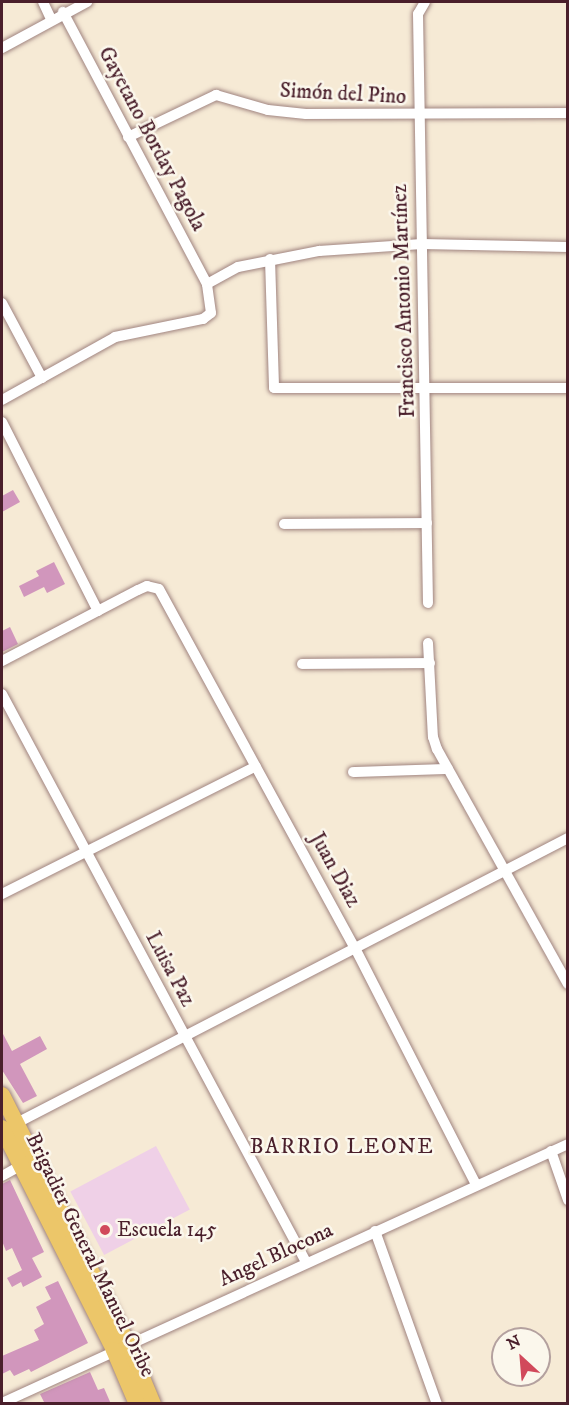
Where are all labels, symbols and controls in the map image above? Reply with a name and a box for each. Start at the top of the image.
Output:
street label: Gayetano Borday Pagola [93,43,211,235]
street label: Simón del Pino [279,78,407,110]
street label: Francisco Antonio Martínez [387,184,421,418]
street label: Juan Diaz [304,828,366,912]
street label: Luisa Paz [140,927,200,1011]
street label: Brigadier General Manuel Oribe [20,1129,160,1381]
district label: BARRIO LEONE [250,1134,434,1160]
place label: Escuela 145 [117,1217,217,1243]
street label: Angel Blocona [215,1218,337,1292]
marker: Escuela 145 [98,1223,112,1237]
north arrow [491,1327,551,1387]
text: N [504,1331,524,1354]

